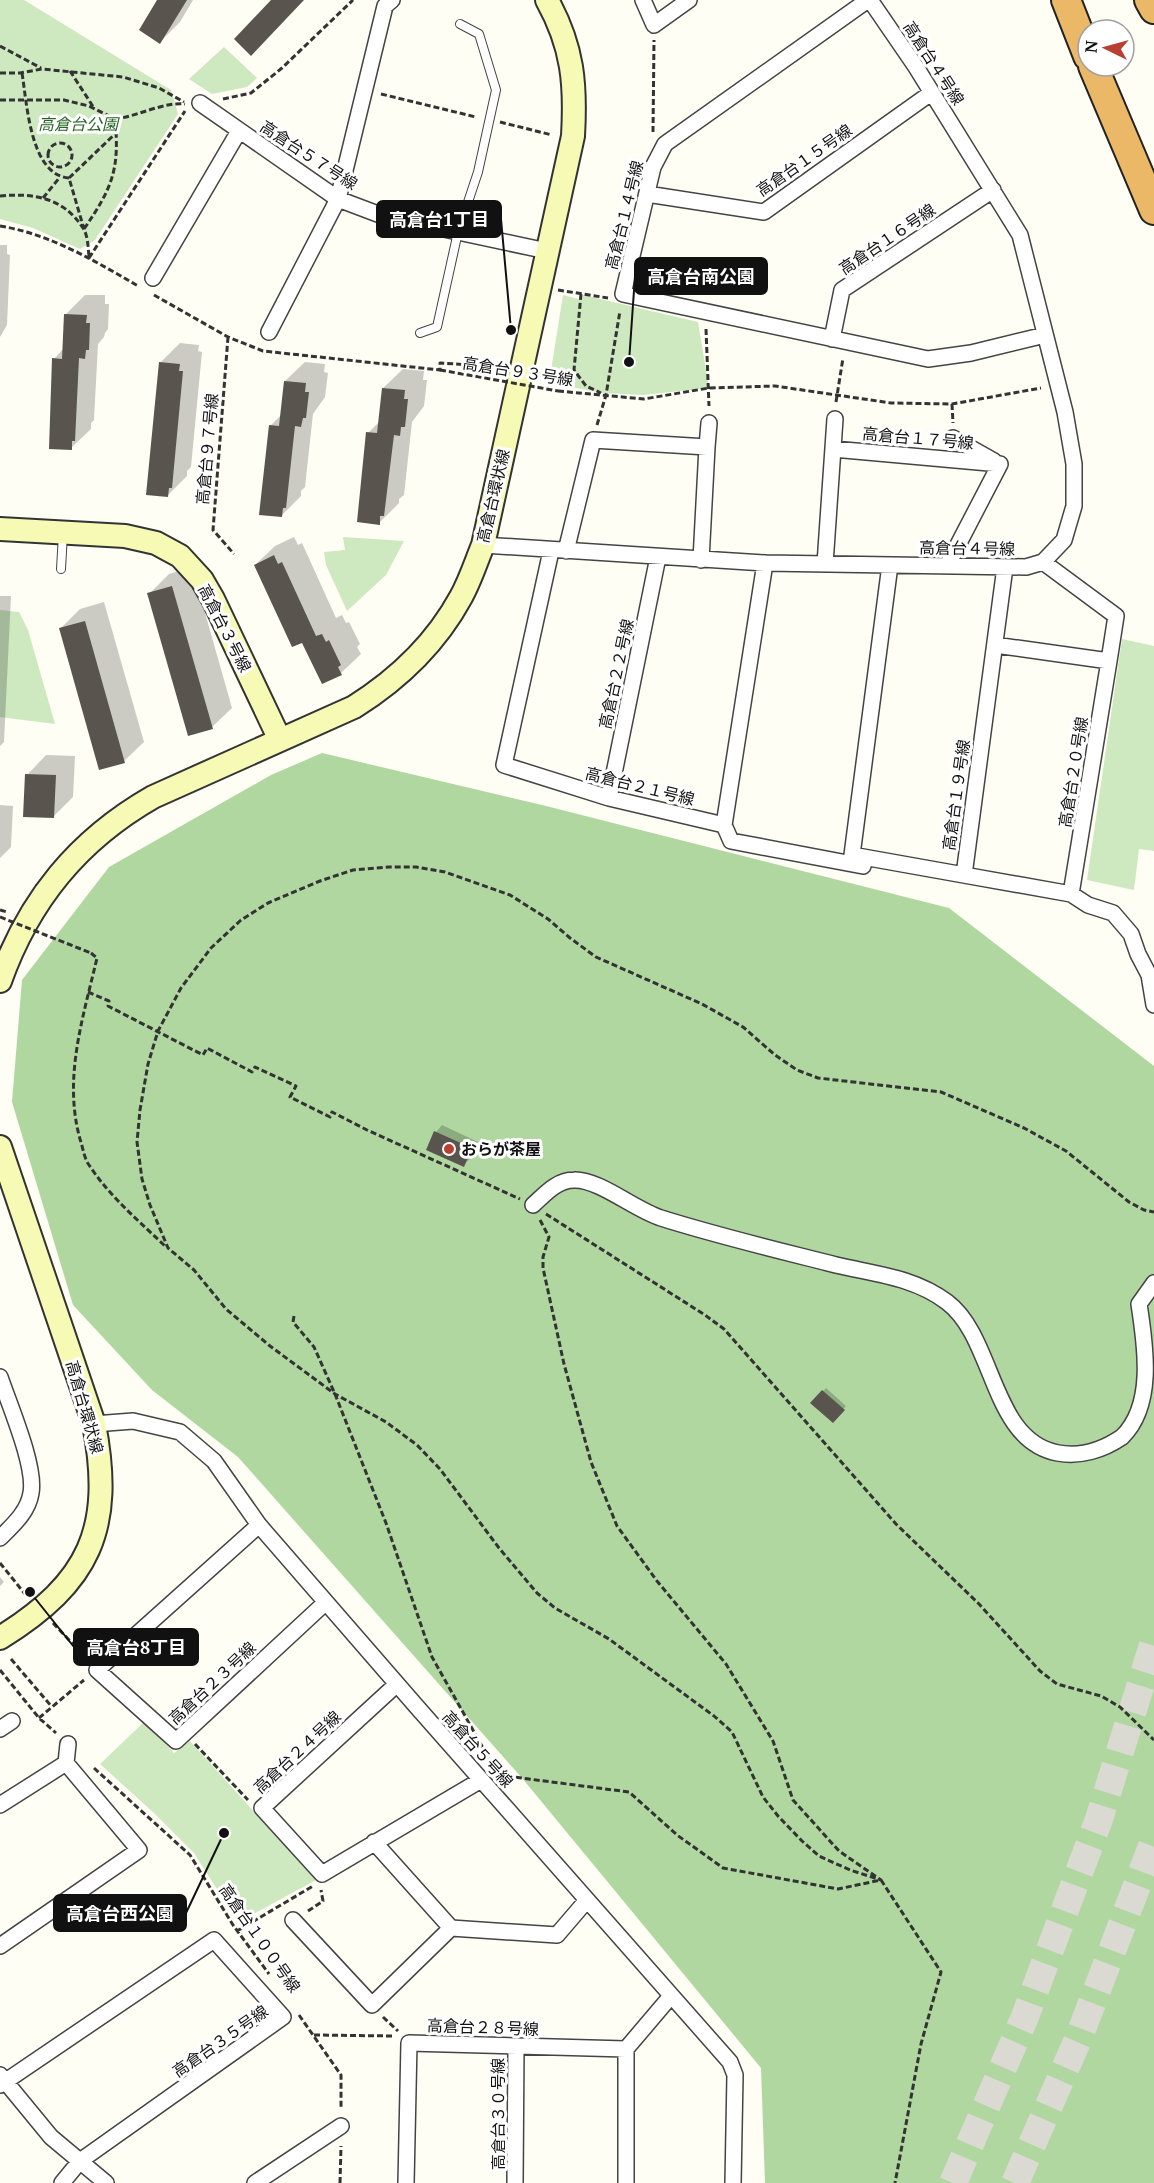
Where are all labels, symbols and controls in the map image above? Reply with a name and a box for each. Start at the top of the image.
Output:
street label: 高倉台４号線 [899,17,969,109]
north arrow [1076,18,1136,78]
text: N [1080,39,1103,54]
park label: 高倉台公園 [38,113,120,135]
street label: 高倉台５７号線 [256,115,362,195]
street label: 高倉台１５号線 [752,119,856,201]
street label: 高倉台１４号線 [600,158,648,272]
street label: 高倉台１６号線 [834,199,940,279]
callout: 高倉台1丁目 [377,201,501,237]
text: 高倉台1丁目 [389,207,489,231]
callout: 高倉台南公園 [635,258,767,294]
text: 高倉台南公園 [647,264,755,288]
street label: 高倉台９３号線 [461,351,575,391]
street label: 高倉台９７号線 [191,392,223,506]
street label: 高倉台１７号線 [861,422,975,454]
street label: 高倉台環状線 [471,447,515,545]
street label: 高倉台４号線 [919,536,1015,560]
street label: 高倉台３号線 [193,580,257,676]
street label: 高倉台２２号線 [594,617,638,731]
street label: 高倉台２０号線 [1053,715,1093,829]
street label: 高倉台１９号線 [937,738,975,852]
street label: 高倉台２１号線 [583,762,697,810]
place label: おらが茶屋 [461,1138,541,1160]
marker: おらが茶屋 [442,1142,456,1156]
street label: 高倉台環状線 [61,1358,109,1456]
callout: 高倉台8丁目 [74,1629,198,1665]
text: 高倉台8丁目 [86,1635,186,1659]
street label: 高倉台２３号線 [164,1637,260,1729]
street label: 高倉台２４号線 [249,1706,345,1798]
street label: 高倉台５号線 [438,1706,518,1792]
street label: 高倉台１００号線 [214,1879,306,1997]
callout: 高倉台西公園 [54,1895,186,1931]
text: 高倉台西公園 [66,1901,174,1925]
street label: 高倉台３５号線 [168,2000,272,2082]
street label: 高倉台２８号線 [427,2014,539,2040]
street label: 高倉台３０号線 [487,2058,509,2170]

